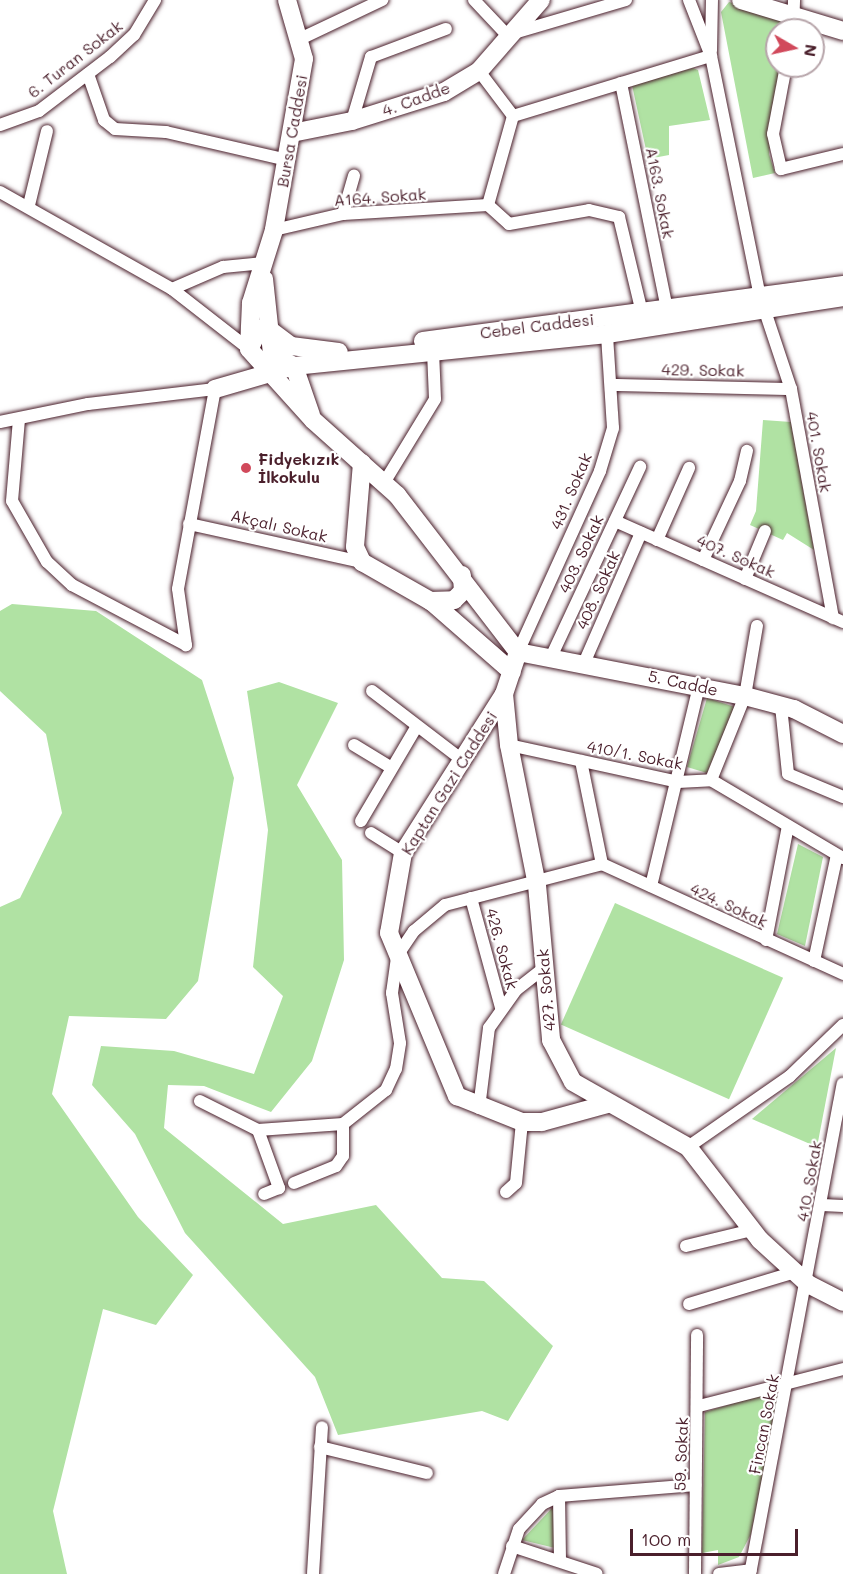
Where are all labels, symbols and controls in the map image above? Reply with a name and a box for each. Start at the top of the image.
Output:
street label: 6. Turan Sokak [24,16,126,102]
north arrow [765,18,825,78]
text: N [800,43,823,58]
street label: Bursa Caddesi [273,73,311,189]
street label: 4. Cadde [379,78,453,120]
street label: A163. Sokak [642,146,678,240]
street label: A164. Sokak [333,184,427,210]
street label: Cebel Caddesi [479,309,595,343]
street label: 429. Sokak [661,360,745,380]
street label: 401. Sokak [802,410,836,494]
place label: Fidyekızık İlkokulu [258,449,339,487]
street label: 431. Sokak [546,450,596,532]
marker: Fidyekızık İlkokulu [239,461,253,475]
street label: Akçalı Sokak [229,506,329,546]
street label: 403. Sokak [555,512,607,596]
street label: 407. Sokak [694,530,778,582]
street label: 408. Sokak [572,548,624,632]
street label: 5. Cadde [646,666,720,700]
street label: Kaptan Gazi Caddesi [397,708,501,858]
street label: 410/1. Sokak [585,736,685,774]
street label: 424. Sokak [687,879,771,931]
street label: 426. Sokak [482,906,522,992]
street label: 427. Sokak [533,948,559,1032]
street label: 410. Sokak [792,1139,826,1223]
street label: Fincan Sokak [745,1372,783,1476]
street label: 59. Sokak [670,1417,692,1491]
scale bar [633,1517,801,1555]
text: 100 m [641,1527,691,1551]

